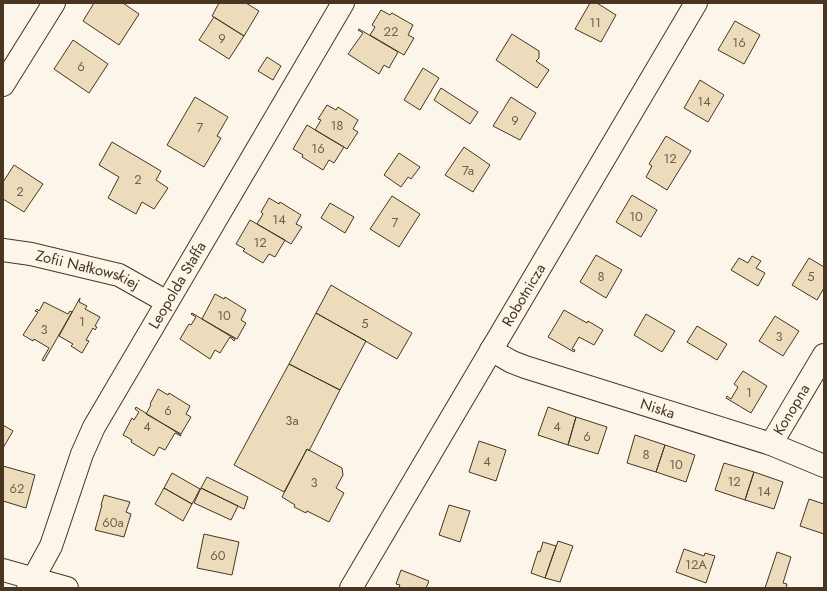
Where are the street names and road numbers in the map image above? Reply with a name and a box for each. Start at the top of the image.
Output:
street label: Leopolda Staffa [143,237,212,333]
street label: Zofii Nałkowskiej [33,244,144,295]
street label: Robotnicza [496,259,551,331]
street label: Konopna [768,380,815,439]
street label: Niska [637,393,678,424]

